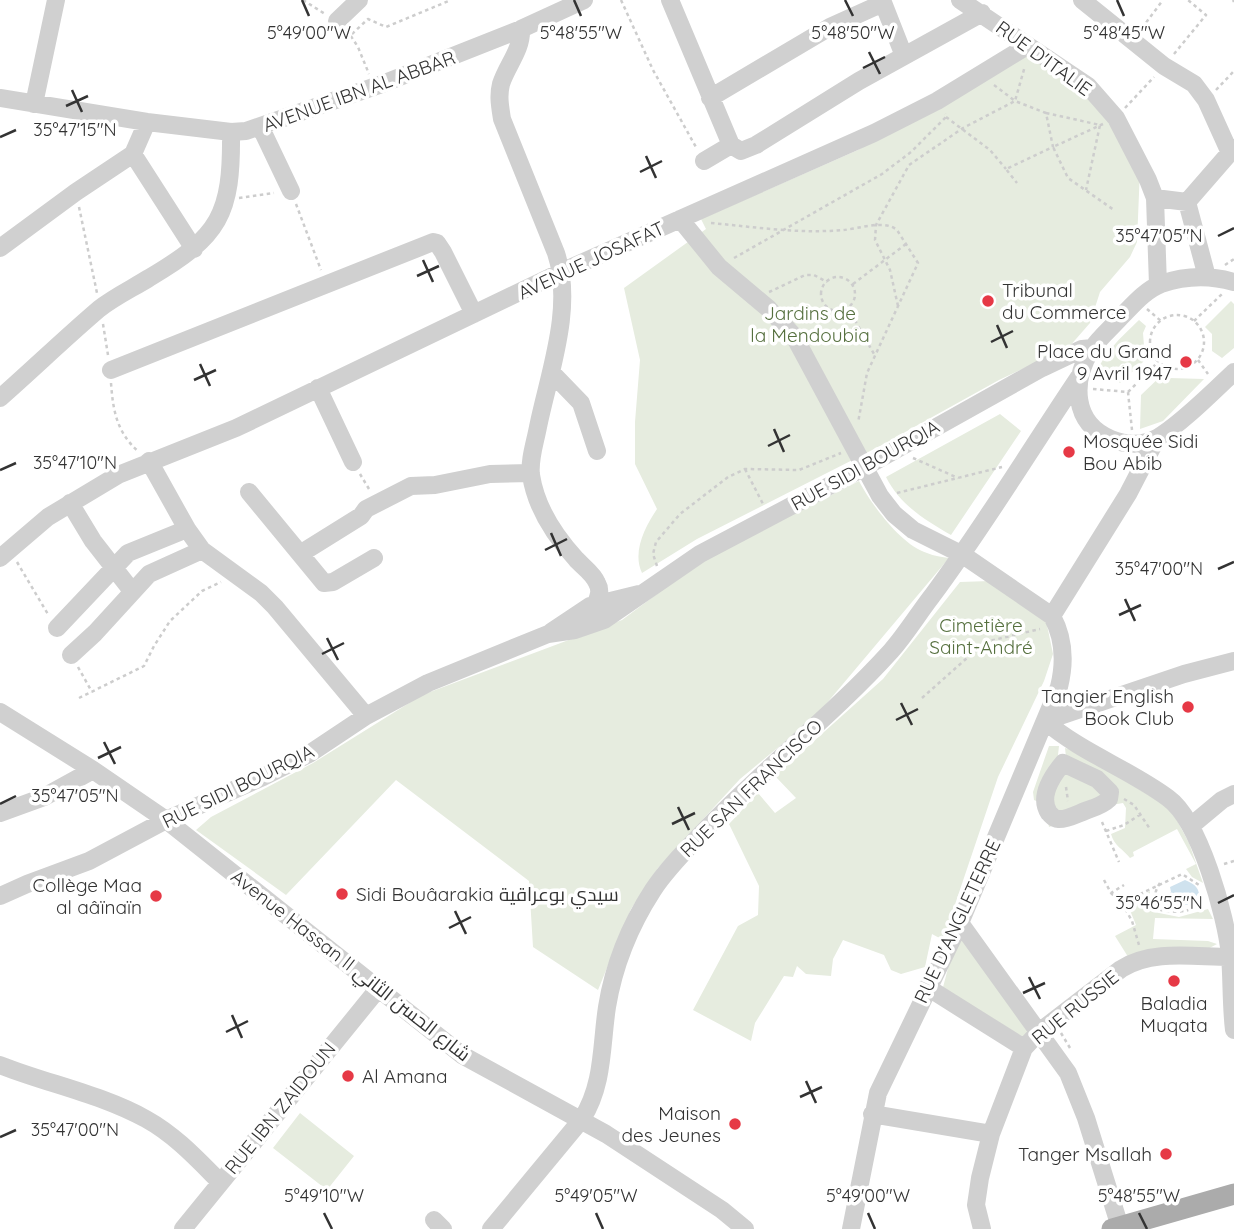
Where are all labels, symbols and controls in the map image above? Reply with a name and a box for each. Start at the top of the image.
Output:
street label: RUE D'ITALIE [991,15,1097,101]
text: 5°49'00"W [267,21,351,44]
text: 5°48'55"W [540,21,622,44]
text: 5°48'50"W [811,21,895,44]
text: 5°48'45"W [1083,21,1165,44]
street label: AVENUE IBN AL ABBAR [259,45,459,137]
text: 35°47'15"N [33,118,117,141]
street label: AVENUE JOSAFAT [514,216,668,304]
text: 35°47'05"N [1115,224,1203,247]
place label: Tribunal du Commerce [1002,278,1127,324]
marker: Tribunal du Commerce [980,293,996,309]
park label: Jardins de la Mendoubia [750,301,870,347]
place label: Place du Grand 9 Avril 1947 [1037,339,1172,385]
marker: Place du Grand 9 Avril 1947 [1178,354,1194,370]
street label: RUE SIDI BOURQIA [787,414,943,516]
place label: Mosquée Sidi Bou Abib [1083,429,1198,475]
marker: Mosquée Sidi Bou Abib [1061,444,1077,460]
text: 35°47'10"N [33,451,117,474]
text: 35°47'00"N [1115,557,1203,580]
park label: Cimetière Saint-André [929,613,1033,659]
place label: Tangier English Book Club [1041,684,1174,730]
marker: Tangier English Book Club [1180,699,1196,715]
street label: RUE SAN FRANCISCO [675,714,827,862]
street label: RUE SIDI BOURQIA [158,739,318,833]
text: 35°47'05"N [31,784,119,807]
street label: RUE D'ANGLETERRE [908,835,1006,1007]
street label: Avenue Hassan II شارع الحسن الثاني [225,864,476,1068]
place label: Collège Maa al aâïnaïn [33,873,142,919]
place label: Sidi Bouâarakia سيدي بوعراقية [356,882,619,909]
marker: Sidi Bouâarakia سيدي بوعراقية [334,886,350,902]
marker: Collège Maa al aâïnaïn [148,888,164,904]
text: 35°46'55"N [1115,891,1203,914]
street label: RUE RUSSIE [1027,965,1123,1049]
marker: Baladia Muqata [1166,973,1182,989]
place label: Baladia Muqata [1140,991,1208,1037]
street label: RUE IBN ZAIDOUN [219,1037,341,1179]
place label: Al Amana [362,1064,447,1088]
marker: Al Amana [340,1068,356,1084]
place label: Maison des Jeunes [622,1101,721,1147]
marker: Maison des Jeunes [727,1116,743,1132]
text: 35°47'00"N [31,1118,119,1141]
place label: Tanger Msallah [1018,1142,1152,1166]
marker: Tanger Msallah [1158,1146,1174,1162]
text: 5°49'10"W [284,1184,364,1207]
text: 5°49'05"W [554,1184,638,1207]
text: 5°49'00"W [826,1184,910,1207]
text: 5°48'55"W [1098,1184,1180,1207]

